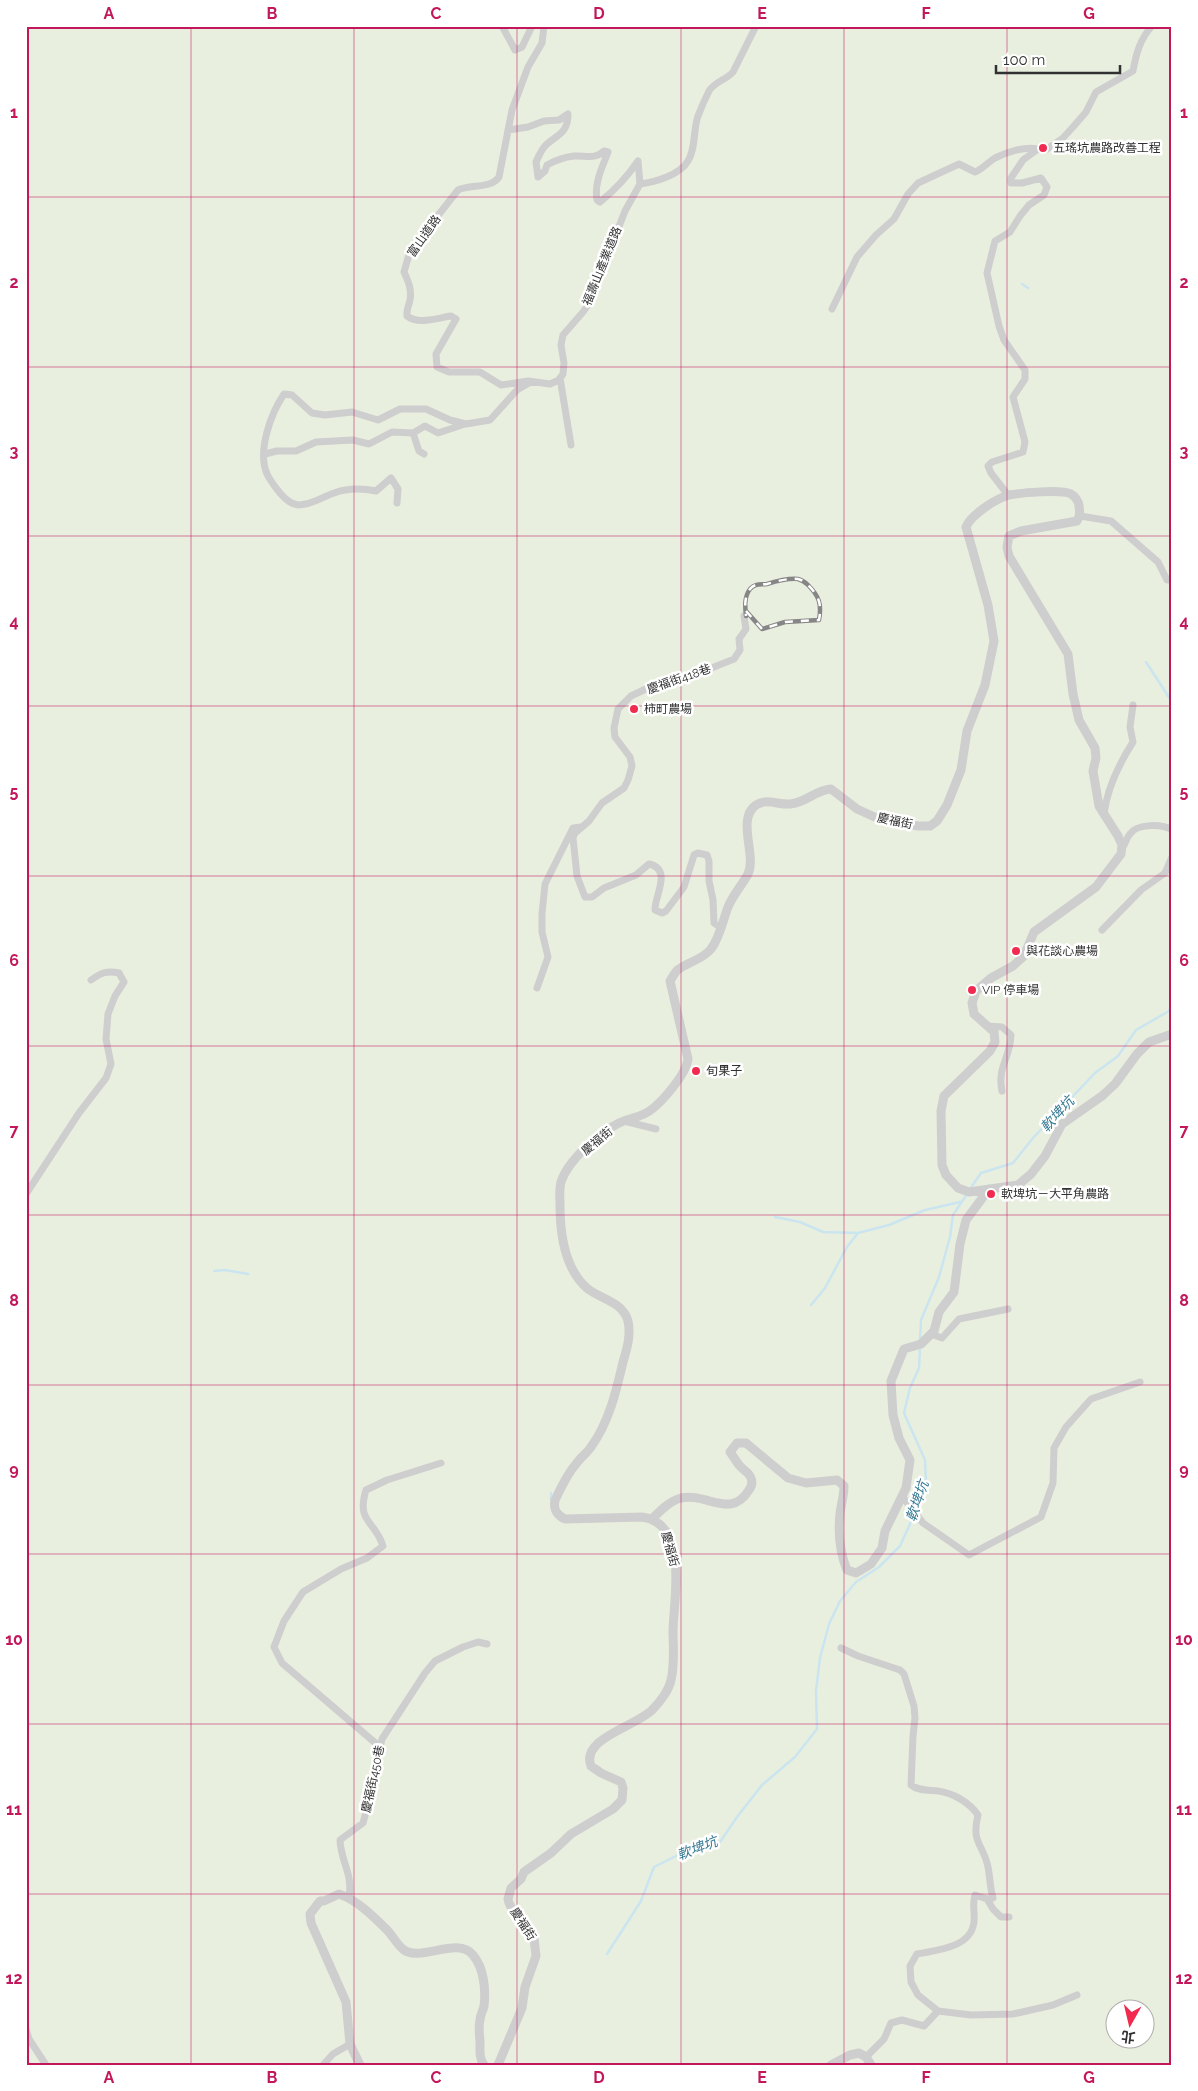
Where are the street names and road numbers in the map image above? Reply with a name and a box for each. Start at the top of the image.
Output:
street label: 富山道路 [404,212,444,260]
street label: 福壽山產業道路 [580,224,624,308]
street label: 慶福街418巷 [645,662,713,696]
street label: 慶福街 [876,810,914,832]
street label: 慶福街 [579,1124,615,1158]
street label: 慶福街 [659,1530,681,1568]
street label: 慶福街450巷 [359,1744,387,1814]
street label: 慶福街 [507,1905,539,1943]

